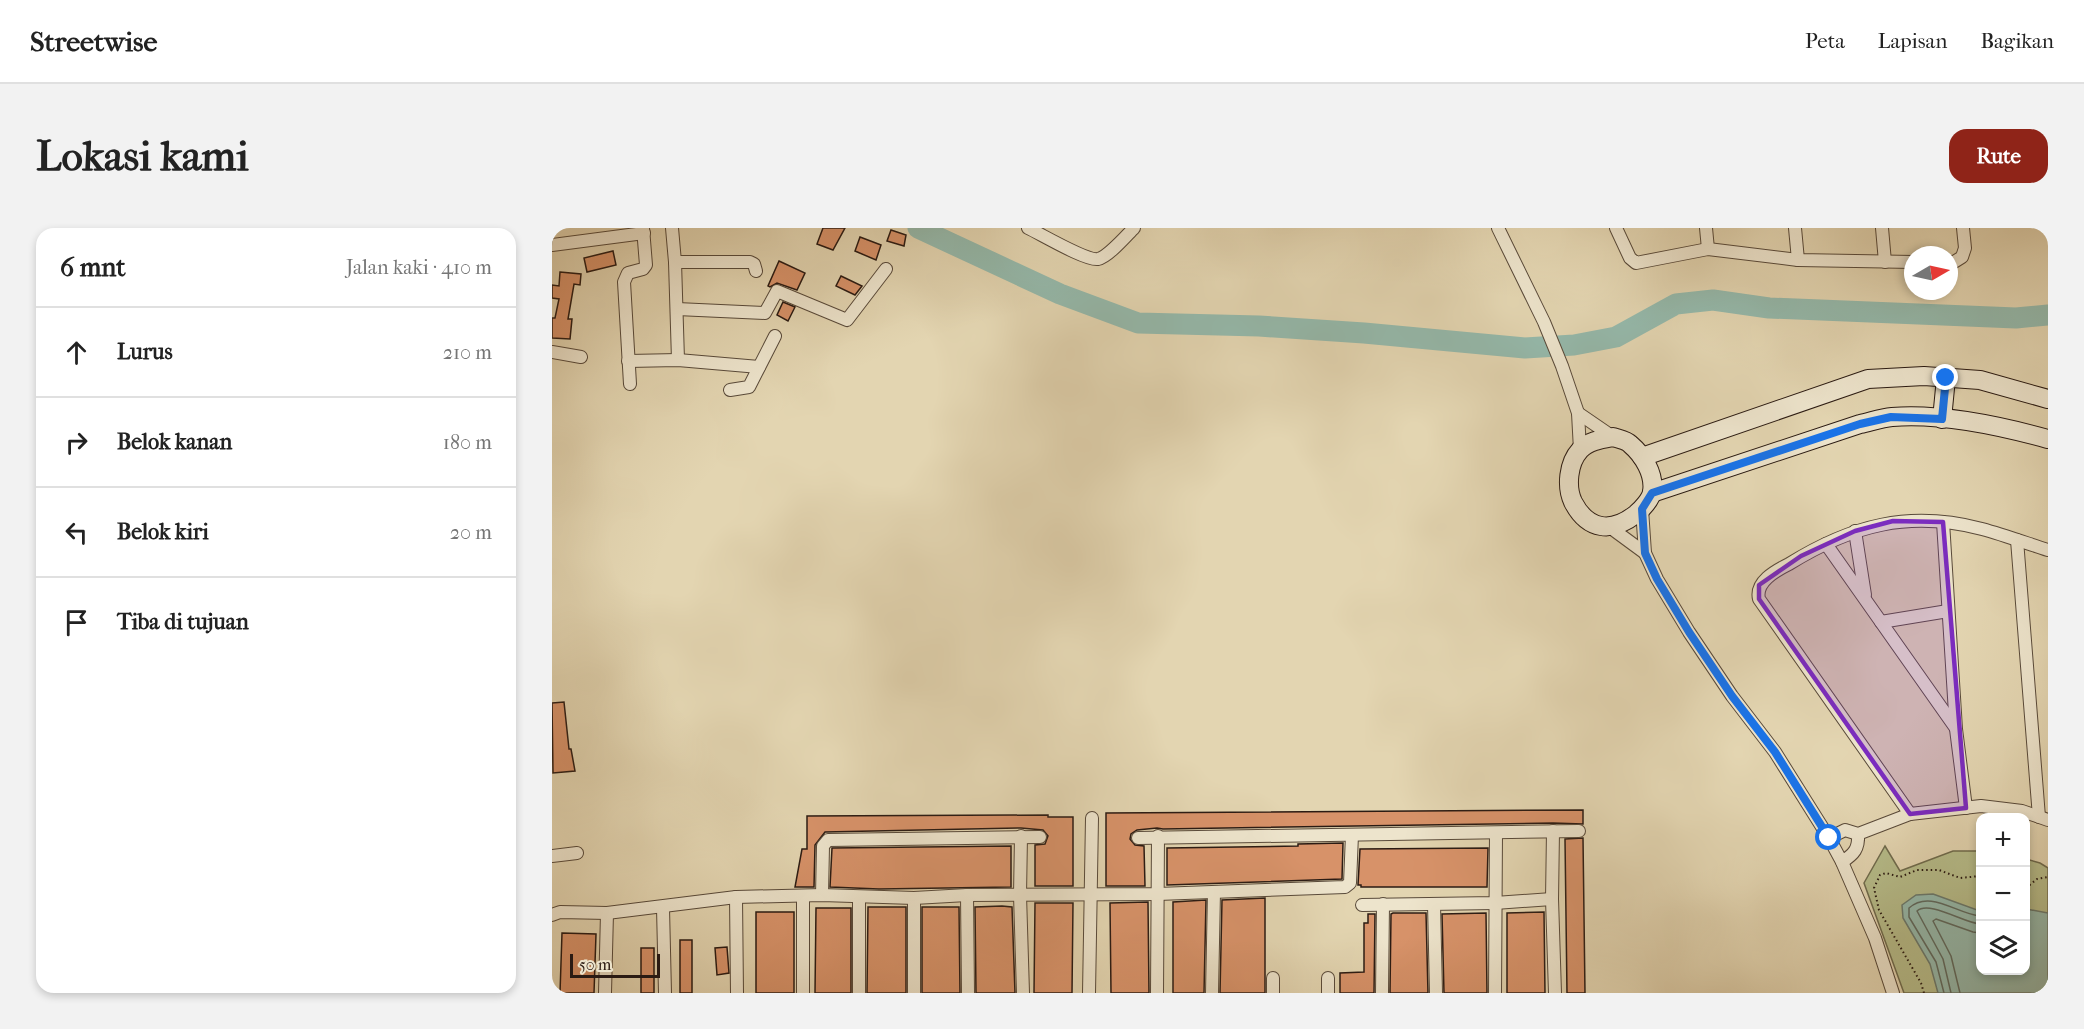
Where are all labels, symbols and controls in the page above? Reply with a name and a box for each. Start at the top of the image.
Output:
text: Streetwise [30,25,157,58]
text: Peta [1805,29,1845,53]
text: Lapisan [1878,29,1947,53]
text: Bagikan [1980,29,2054,53]
button: Rute [1949,129,2048,183]
text: Lokasi kami [36,132,249,181]
north arrow [1904,246,1958,300]
text: 6 mnt [60,252,125,283]
text: Jalan kaki · 410 m [346,256,492,279]
icon: ahead [60,336,93,369]
text: Lurus [117,339,173,365]
text: 210 m [443,341,492,364]
route end [1932,364,1958,390]
icon: right [60,426,93,459]
text: Belok kanan [117,429,232,455]
text: 180 m [443,431,492,454]
icon: left [60,516,93,549]
text: Belok kiri [117,519,209,545]
text: 20 m [450,521,492,544]
icon: arrive [60,606,93,639]
text: Tiba di tujuan [117,609,249,635]
map controls [1976,813,2030,975]
button: + [1976,813,2030,867]
route start [1815,824,1841,850]
button: − [1976,867,2030,921]
button: layers [1976,921,2030,975]
scale bar [570,951,660,978]
text: 50 m [579,955,611,974]

